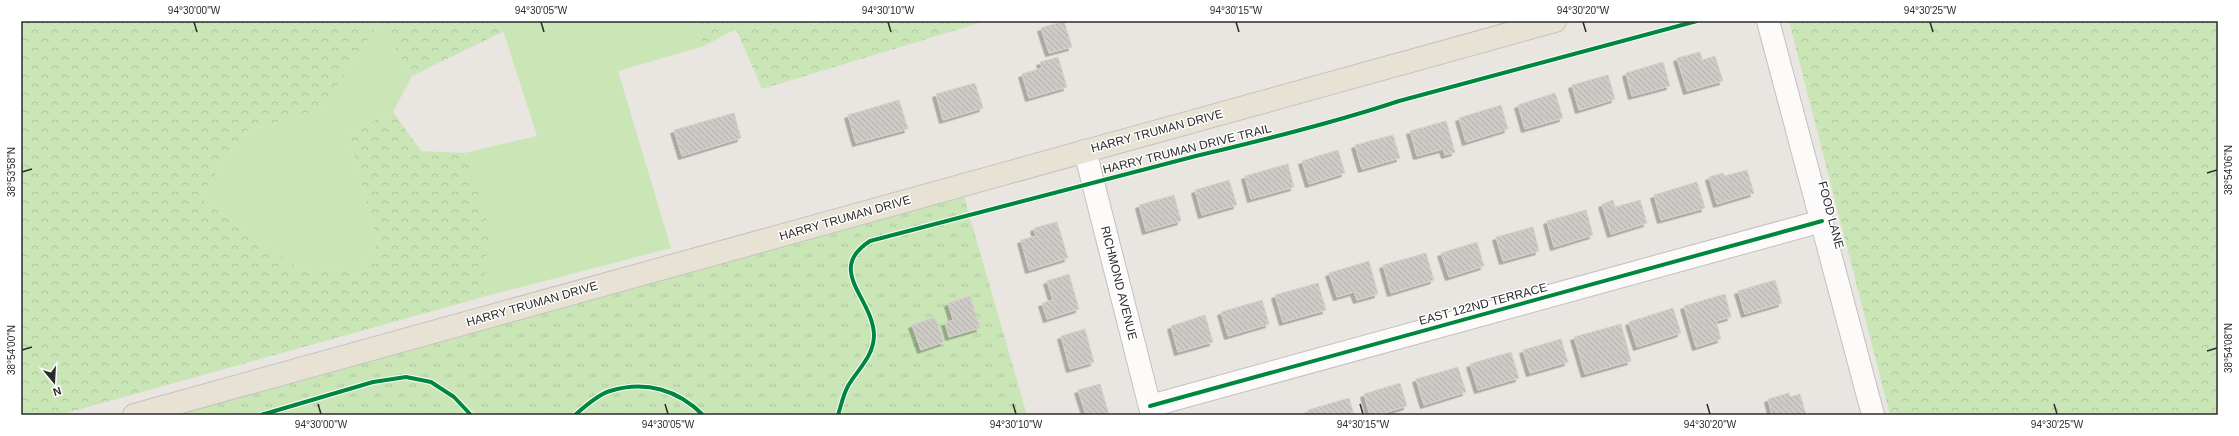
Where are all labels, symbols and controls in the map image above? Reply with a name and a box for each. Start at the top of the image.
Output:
text: 94°30'00"W [168,5,221,16]
text: 94°30'05"W [515,5,568,16]
text: 94°30'10"W [862,5,915,16]
text: 94°30'15"W [1210,5,1263,16]
text: 94°30'20"W [1557,5,1610,16]
text: 94°30'25"W [1904,5,1957,16]
street label: HARRY TRUMAN DRIVE [1089,107,1225,155]
street label: HARRY TRUMAN DRIVE TRAIL [1101,121,1273,177]
text: 38°54'06"N [2223,145,2234,195]
text: 38°53'58"N [6,147,17,197]
street label: FOOD LANE [1815,180,1847,250]
street label: HARRY TRUMAN DRIVE [778,193,912,243]
street label: RICHMOND AVENUE [1098,224,1140,342]
street label: HARRY TRUMAN DRIVE [465,279,599,329]
street label: EAST 122ND TERRACE [1417,280,1549,328]
text: 38°54'08"N [2223,323,2234,373]
text: 38°54'00"N [6,325,17,375]
north arrow [34,362,74,402]
text: N [51,385,63,398]
text: 94°30'00"W [295,419,348,430]
text: 94°30'05"W [642,419,695,430]
text: 94°30'10"W [990,419,1043,430]
text: 94°30'15"W [1337,419,1390,430]
text: 94°30'20"W [1684,419,1737,430]
text: 94°30'25"W [2031,419,2084,430]

